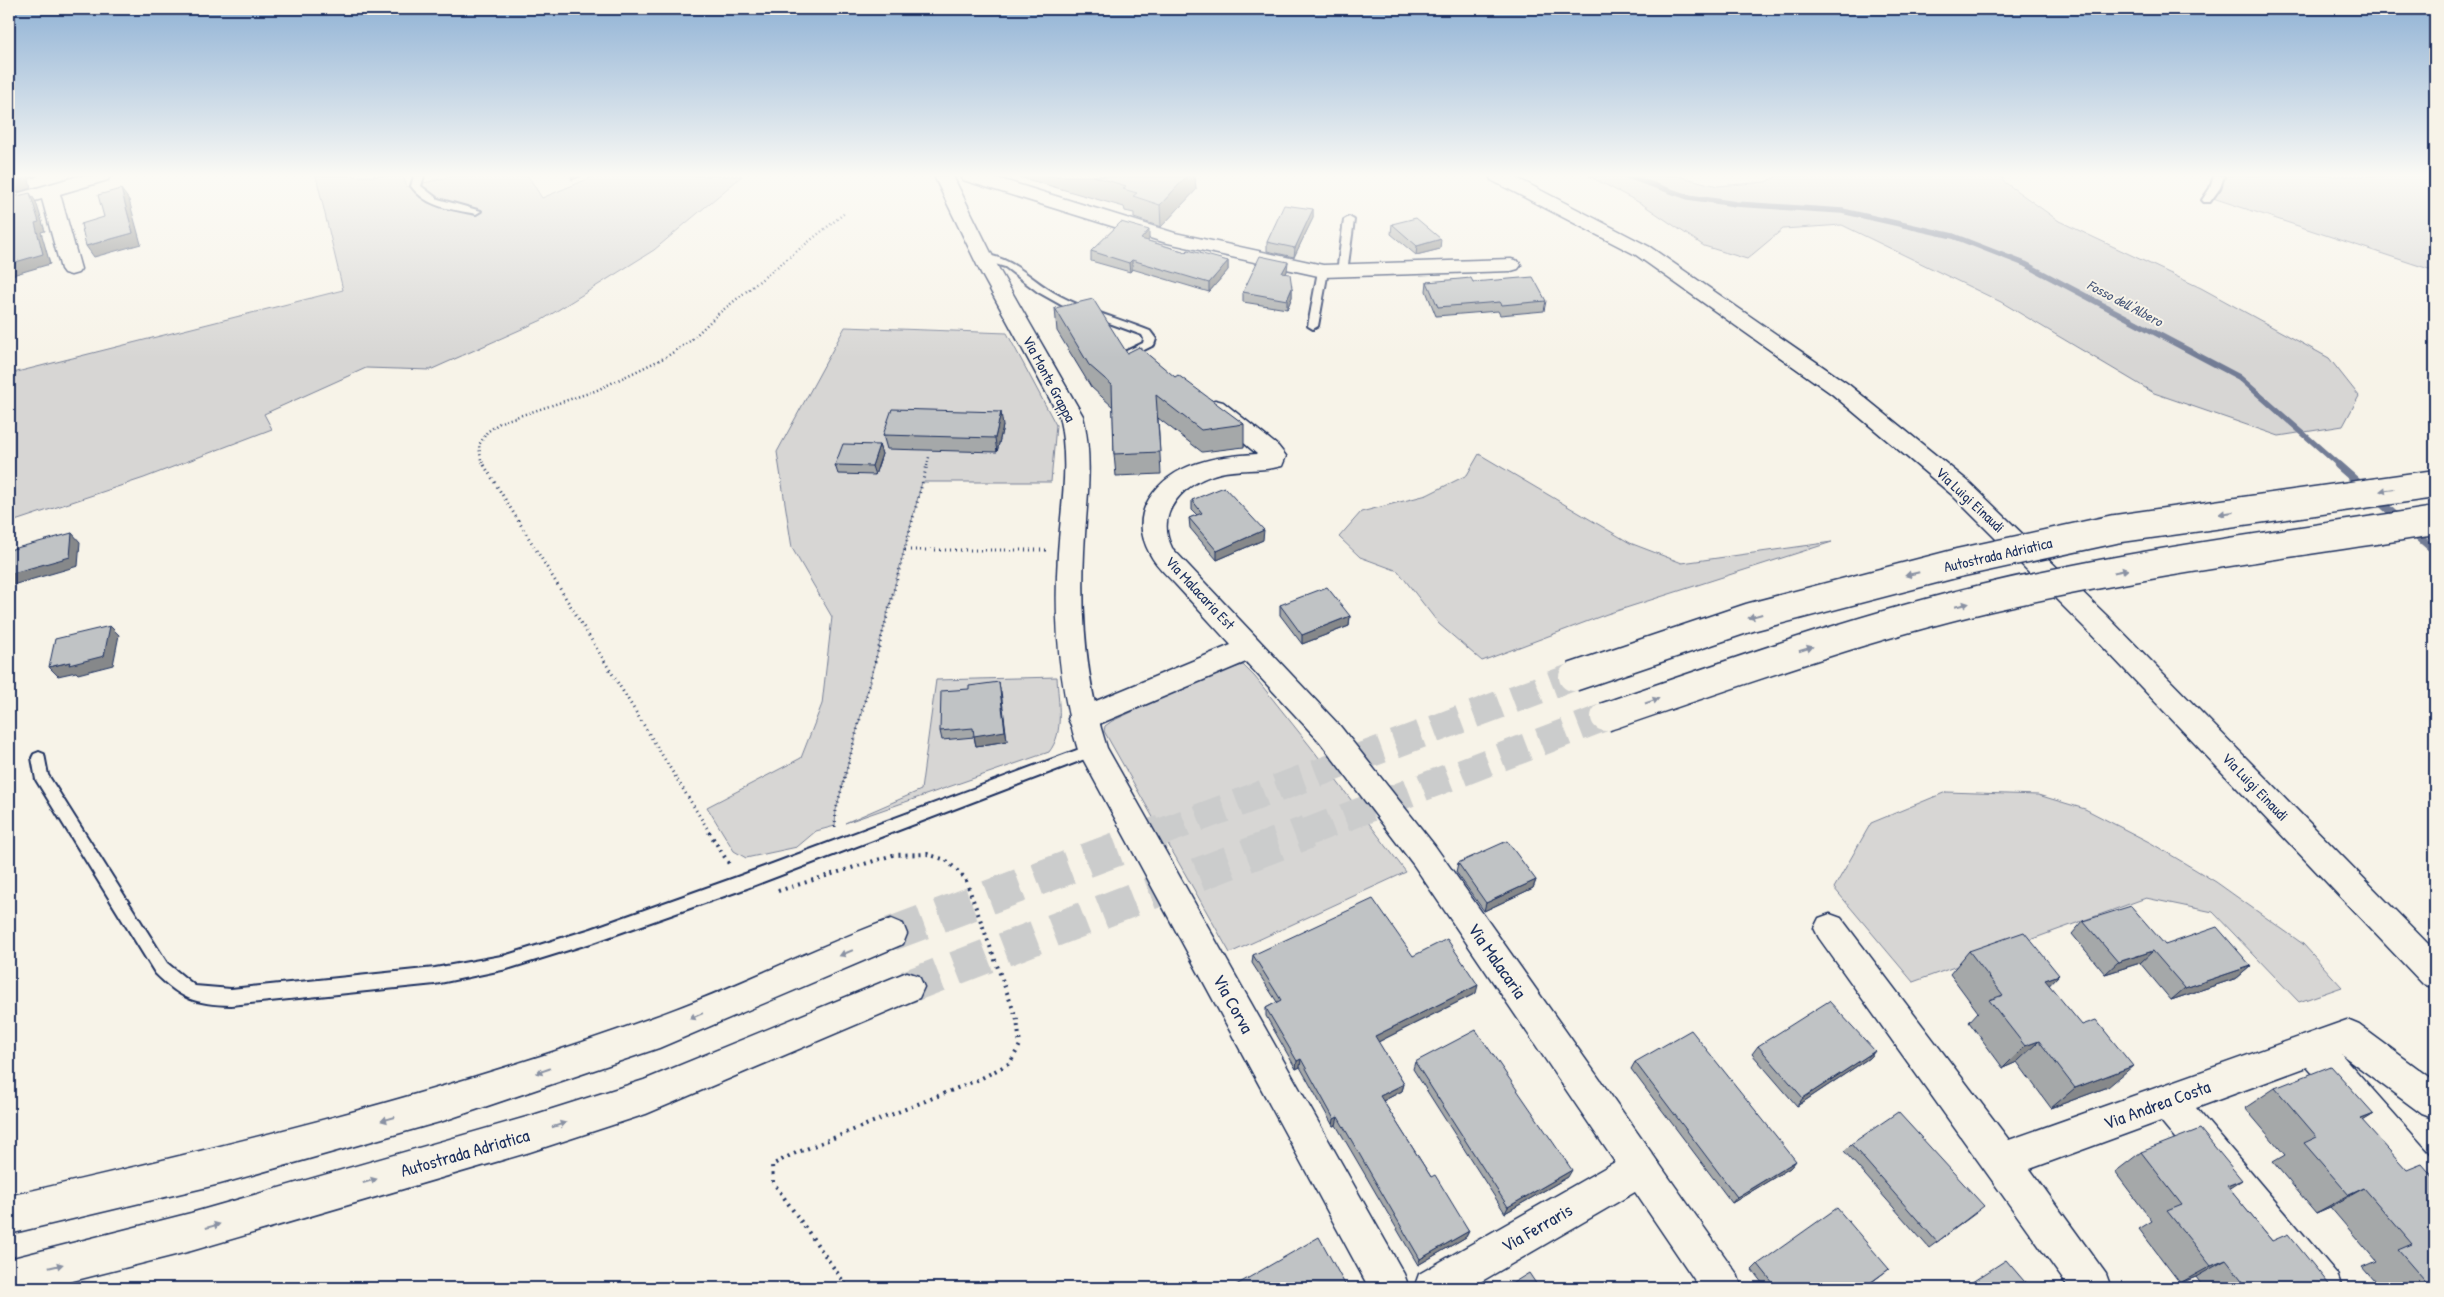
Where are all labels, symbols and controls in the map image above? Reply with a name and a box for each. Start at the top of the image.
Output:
water label: Fosso dell'Albero [2084,275,2167,331]
street label: Via Monte Grappa [1018,332,1081,426]
street label: Via Luigi Einaudi [1931,462,2009,537]
one-way arrow [2379,487,2395,495]
one-way arrow [2218,509,2234,517]
street label: Autostrada Adriatica [1942,532,2054,577]
street label: Via Malacaria Est [1161,551,1241,635]
one-way arrow [2113,567,2129,575]
one-way arrow [1905,571,1920,579]
one-way arrow [1954,601,1969,609]
one-way arrow [1748,612,1763,620]
one-way arrow [1798,645,1813,653]
one-way arrow [1644,697,1659,704]
street label: Via Luigi Einaudi [2217,748,2293,825]
street label: Via Malacaria [1462,918,1533,1004]
one-way arrow [839,949,853,957]
street label: Via Corva [1207,970,1260,1038]
one-way arrow [689,1012,703,1020]
one-way arrow [535,1067,550,1075]
street label: Via Andrea Costa [2100,1074,2214,1135]
one-way arrow [381,1116,396,1124]
one-way arrow [552,1121,567,1129]
street label: Autostrada Adriatica [398,1122,532,1183]
one-way arrow [362,1177,377,1185]
street label: Via Ferraris [1497,1197,1577,1258]
one-way arrow [206,1222,221,1230]
one-way arrow [49,1262,64,1270]

